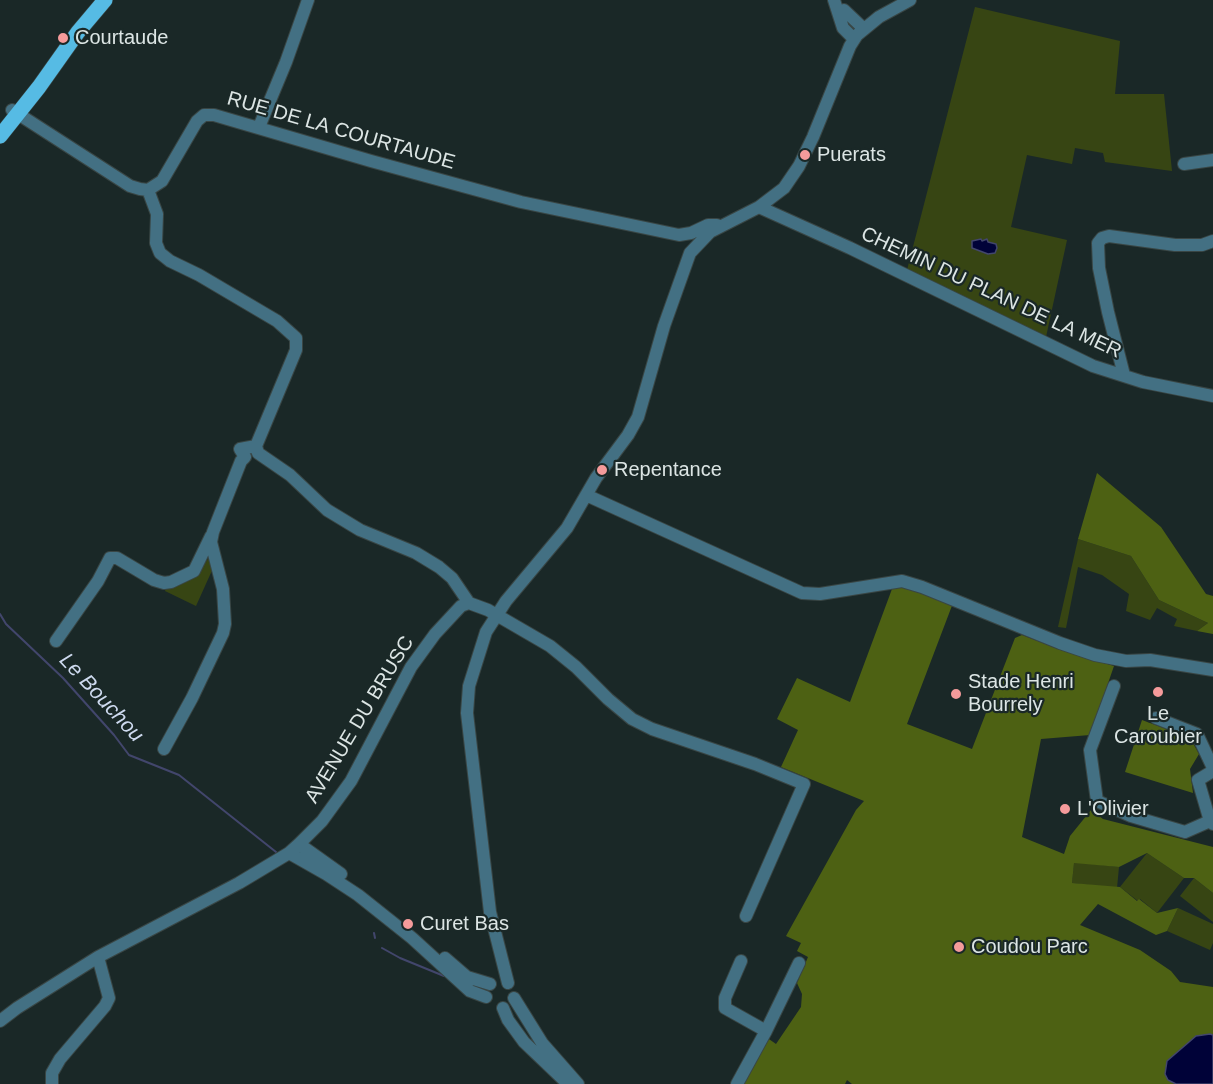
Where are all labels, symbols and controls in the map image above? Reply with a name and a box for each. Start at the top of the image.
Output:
place label: Courtaude [75,26,168,50]
marker: Courtaude [56,31,70,45]
street label: RUE DE LA COURTAUDE [224,87,458,175]
place label: Puerats [817,143,886,167]
marker: Puerats [798,148,812,162]
street label: CHEMIN DU PLAN DE LA MER [857,222,1125,364]
place label: Repentance [614,458,722,482]
marker: Repentance [595,463,609,477]
street label: AVENUE DU BRUSC [301,632,419,808]
water label: Le Bouchou [54,648,148,748]
place label: Stade Henri Bourrely [968,670,1074,717]
marker: Le Caroubier [1151,685,1165,699]
marker: Stade Henri Bourrely [949,687,963,701]
place label: Le Caroubier [1114,702,1202,749]
place label: L'Olivier [1077,797,1149,821]
marker: L'Olivier [1058,802,1072,816]
place label: Curet Bas [420,912,509,936]
marker: Curet Bas [401,917,415,931]
place label: Coudou Parc [971,935,1088,959]
marker: Coudou Parc [952,940,966,954]

